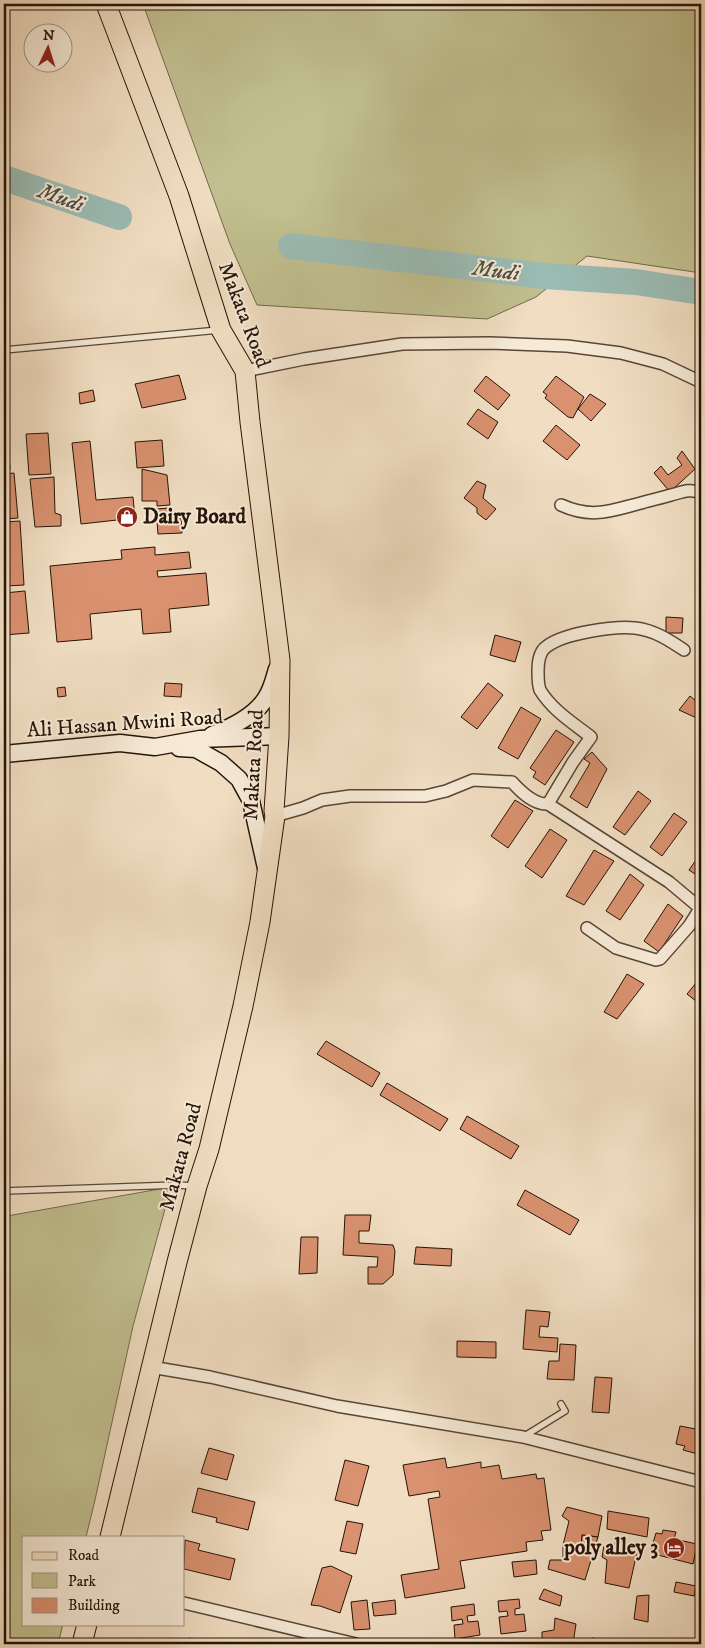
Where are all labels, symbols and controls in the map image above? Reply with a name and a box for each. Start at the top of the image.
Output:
north arrow [22,22,72,72]
text: N [42,27,56,45]
water label: Mudi [33,177,89,219]
water label: Mudi [469,254,522,287]
street label: Makata Road [212,258,276,372]
place label: Dairy Board [143,504,246,530]
shop icon: Dairy Board [115,505,139,529]
street label: Ali Hassan Mwini Road [26,704,224,744]
street label: Makata Road [238,708,270,821]
street label: Makata Road [154,1099,208,1214]
place label: poly alley 3 [563,1535,658,1561]
legend [22,1536,185,1626]
hotel icon: poly alley 3 [662,1536,686,1560]
text: Road [68,1546,100,1565]
text: Park [68,1572,97,1591]
text: Building [68,1596,120,1615]

